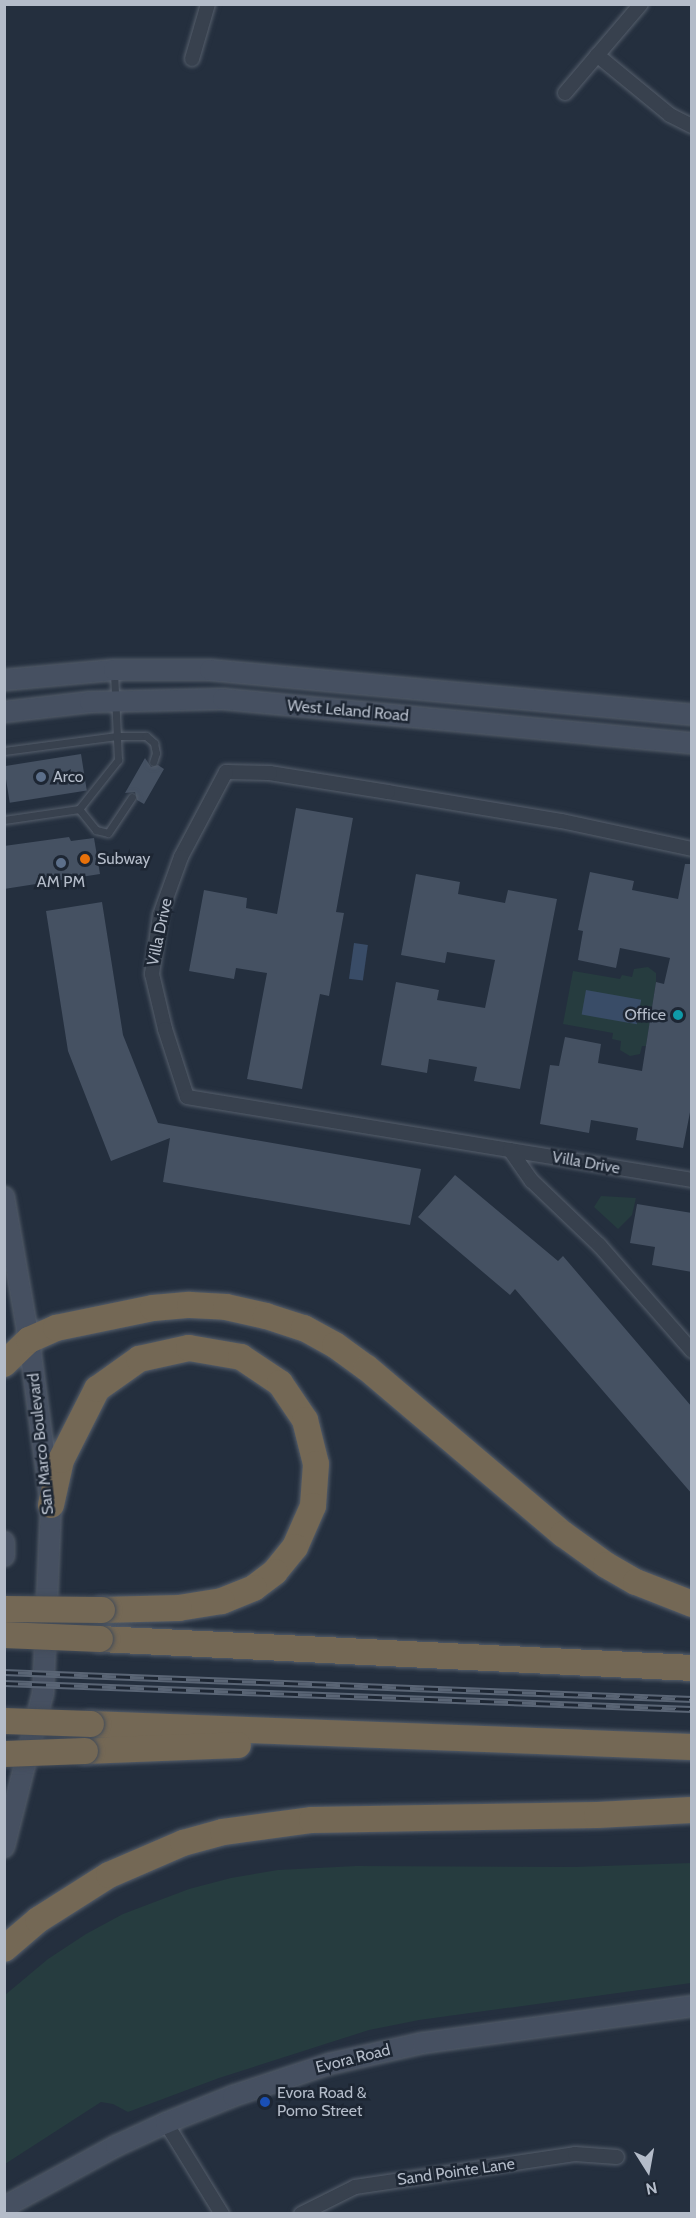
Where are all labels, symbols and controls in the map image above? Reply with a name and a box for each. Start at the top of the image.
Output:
street label: West Leland Road [286,696,410,726]
place label: Arco [53,767,84,787]
marker: Arco [34,770,48,784]
place label: Subway [97,849,150,869]
marker: Subway [78,852,92,866]
marker: AM PM [54,856,68,870]
place label: AM PM [37,872,85,892]
street label: Villa Drive [143,896,177,968]
place label: Office [624,1005,666,1025]
marker: Office [671,1008,685,1022]
street label: Villa Drive [551,1148,621,1178]
street label: San Marco Boulevard [24,1372,58,1516]
street label: Evora Road [314,2040,392,2078]
place label: Evora Road & Pomo Street [277,2083,366,2121]
marker: Evora Road & Pomo Street [258,2095,272,2109]
north arrow [618,2140,678,2200]
street label: Sand Pointe Lane [396,2154,516,2190]
text: N [644,2178,659,2199]

